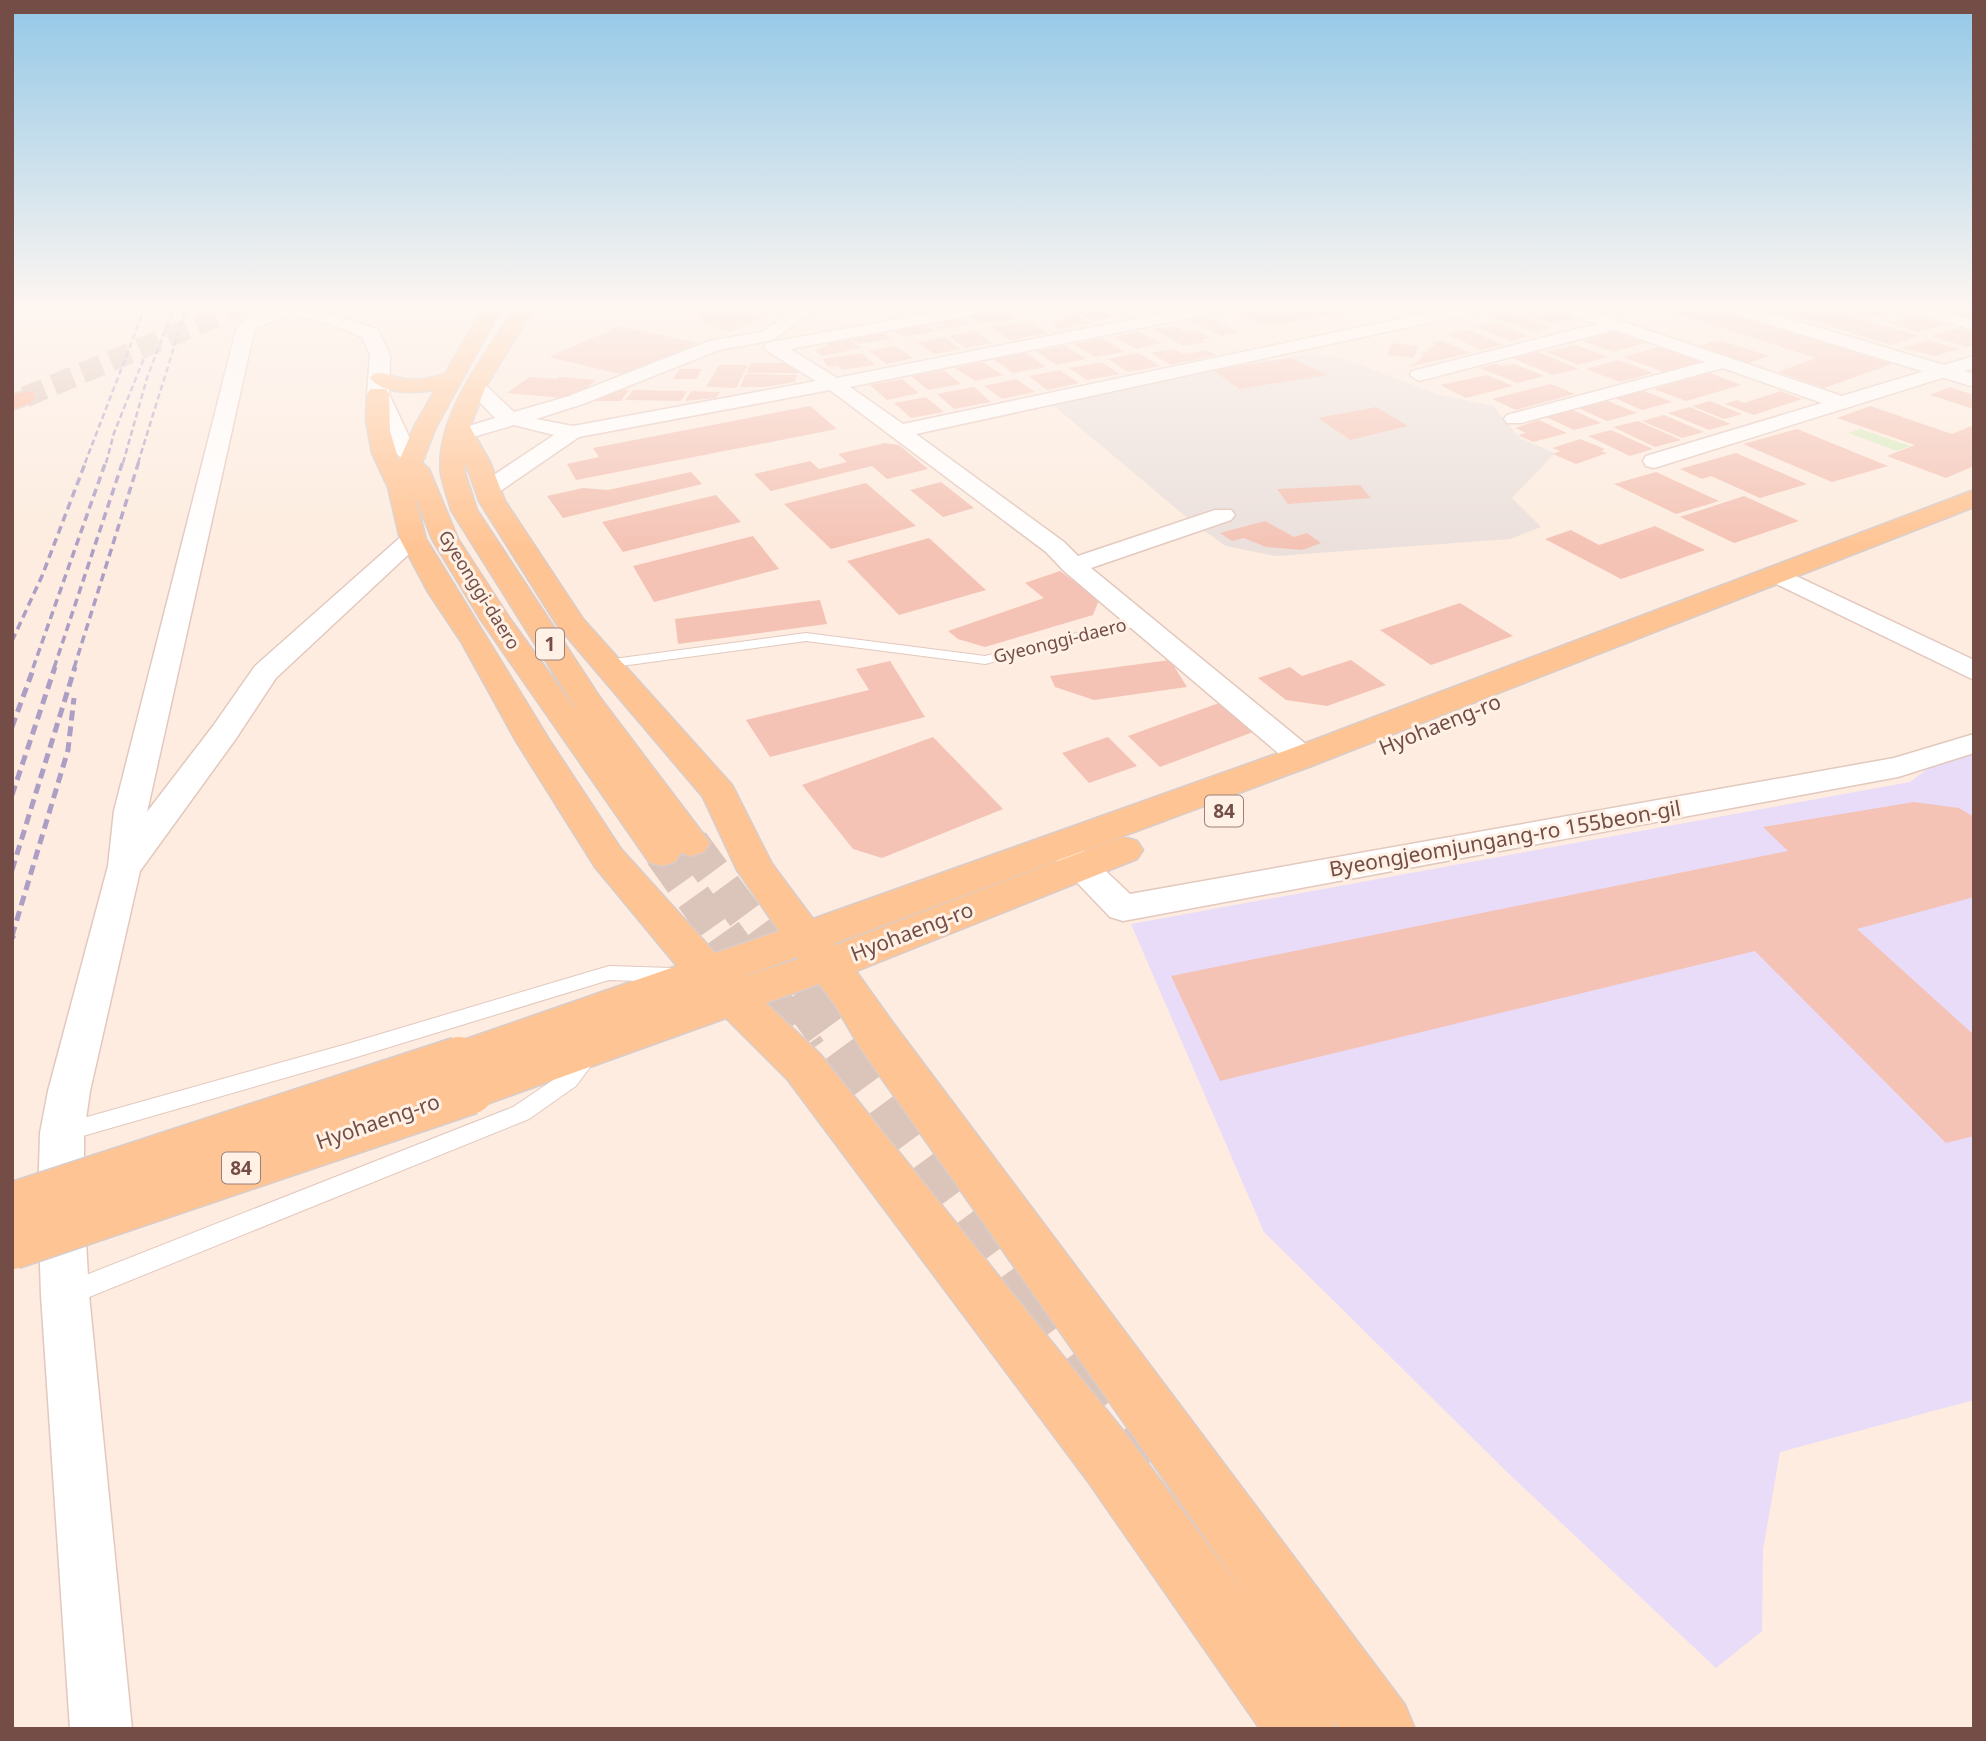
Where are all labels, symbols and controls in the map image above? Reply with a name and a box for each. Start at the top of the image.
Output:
street label: Gyeonggi-daero [434,525,526,654]
street label: Gyeonggi-daero [991,612,1129,668]
road number: 1 [536,628,564,660]
street label: Hyohaeng-ro [1374,687,1505,761]
street label: Byeongjeomjungang-ro 155beon-gil [1327,793,1683,883]
road number: 84 [1205,796,1243,826]
street label: Hyohaeng-ro [846,895,977,967]
street label: Hyohaeng-ro [312,1087,443,1155]
road number: 84 [222,1152,260,1184]

